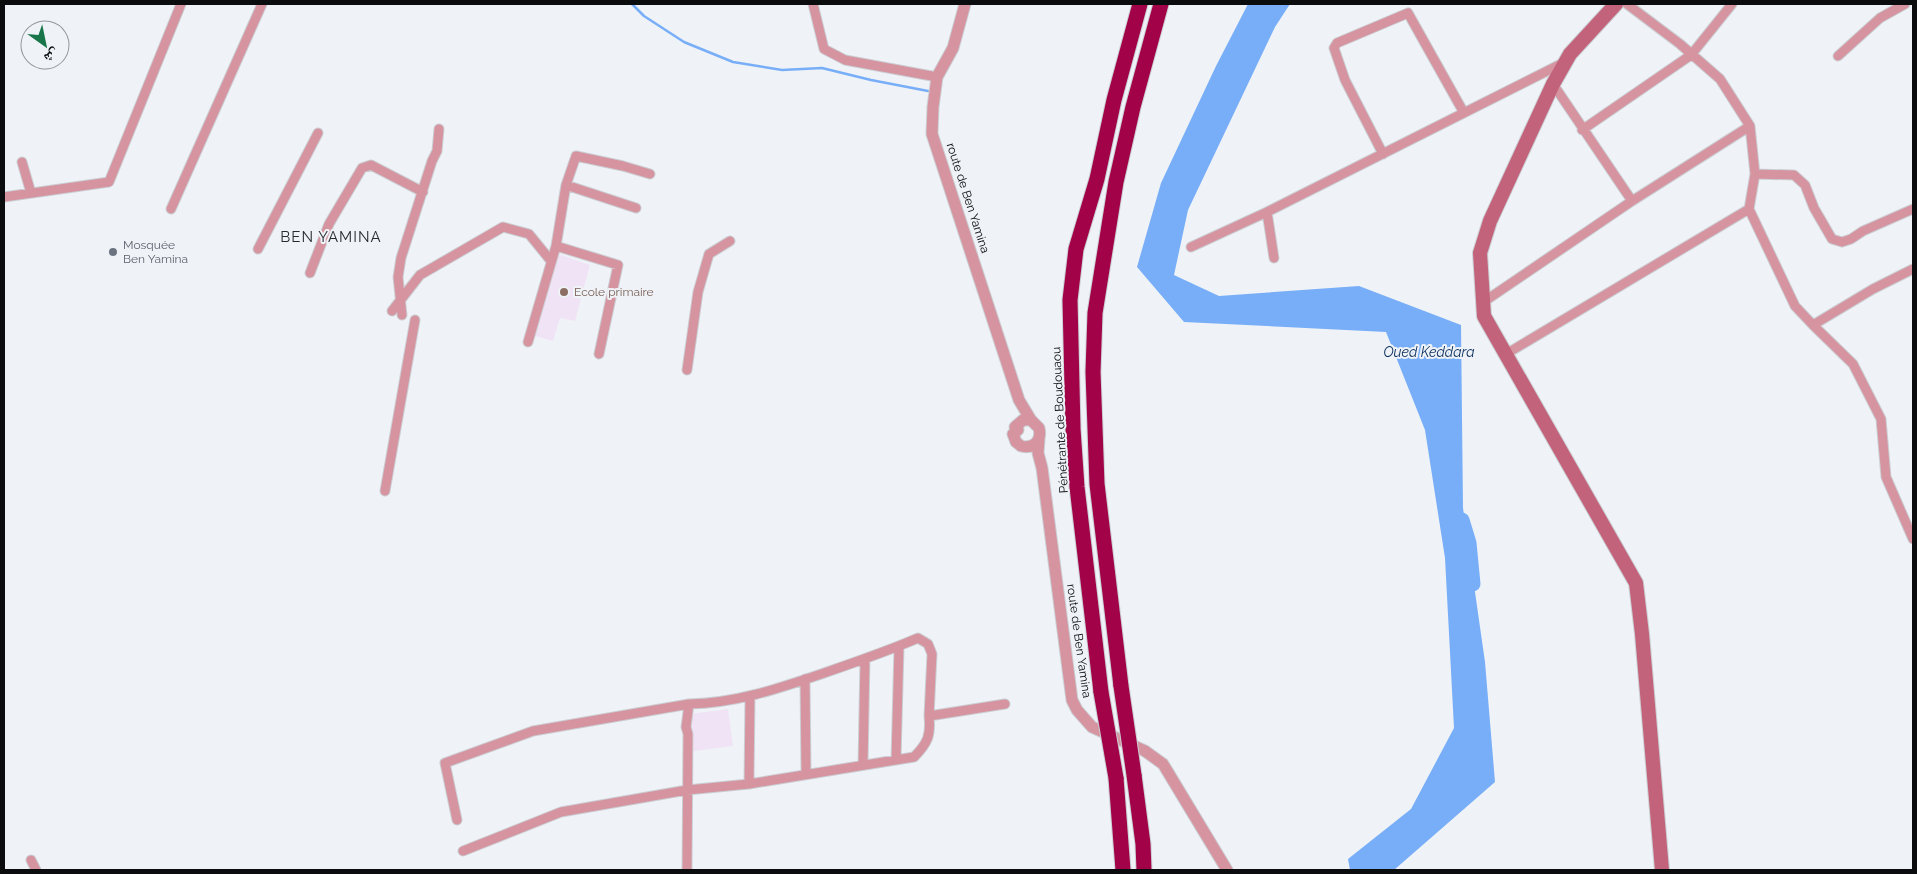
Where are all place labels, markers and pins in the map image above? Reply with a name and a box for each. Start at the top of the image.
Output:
place label: Mosquée Ben Yamina [123,238,188,266]
marker: Mosquée Ben Yamina [107,246,119,258]
place label: Ecole primaire [574,285,654,299]
marker: Ecole primaire [558,286,570,298]

